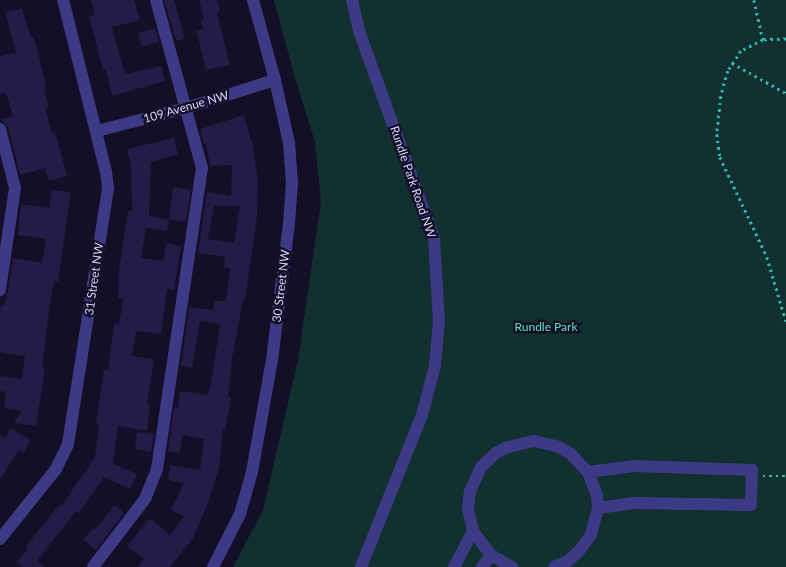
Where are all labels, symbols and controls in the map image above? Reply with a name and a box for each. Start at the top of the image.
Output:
street label: 109 Avenue NW [142,88,230,126]
street label: Rundle Park Road NW [387,124,439,240]
street label: 31 Street NW [82,242,106,316]
street label: 30 Street NW [269,249,293,323]
park label: Rundle Park [514,320,578,334]

